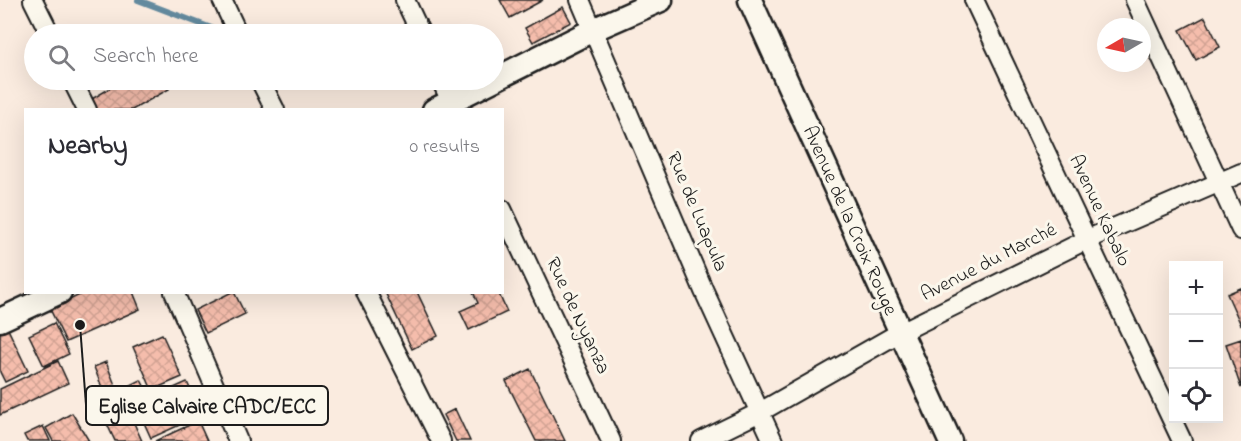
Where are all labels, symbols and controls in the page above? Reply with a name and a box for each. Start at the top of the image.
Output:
north arrow [1097,18,1151,72]
search box [24,24,504,90]
icon: search [45,41,78,74]
text: Search here [93,41,198,73]
street label: Avenue de la Croix Rouge [793,121,904,321]
text: Nearby [48,128,127,166]
text: 0 results [409,133,480,162]
street label: Rue de Luapula [658,148,734,276]
street label: Avenue Kabalo [1060,150,1138,272]
street label: Avenue du Marché [916,216,1062,310]
street label: Rue de Nyanza [537,253,617,379]
map controls [1169,261,1223,423]
button: + [1169,261,1223,315]
button: − [1169,315,1223,369]
button: locate [1169,369,1223,423]
callout: Eglise Calvaire CADC/ECC [86,386,328,425]
text: Eglise Calvaire CADC/ECC [98,393,316,425]

